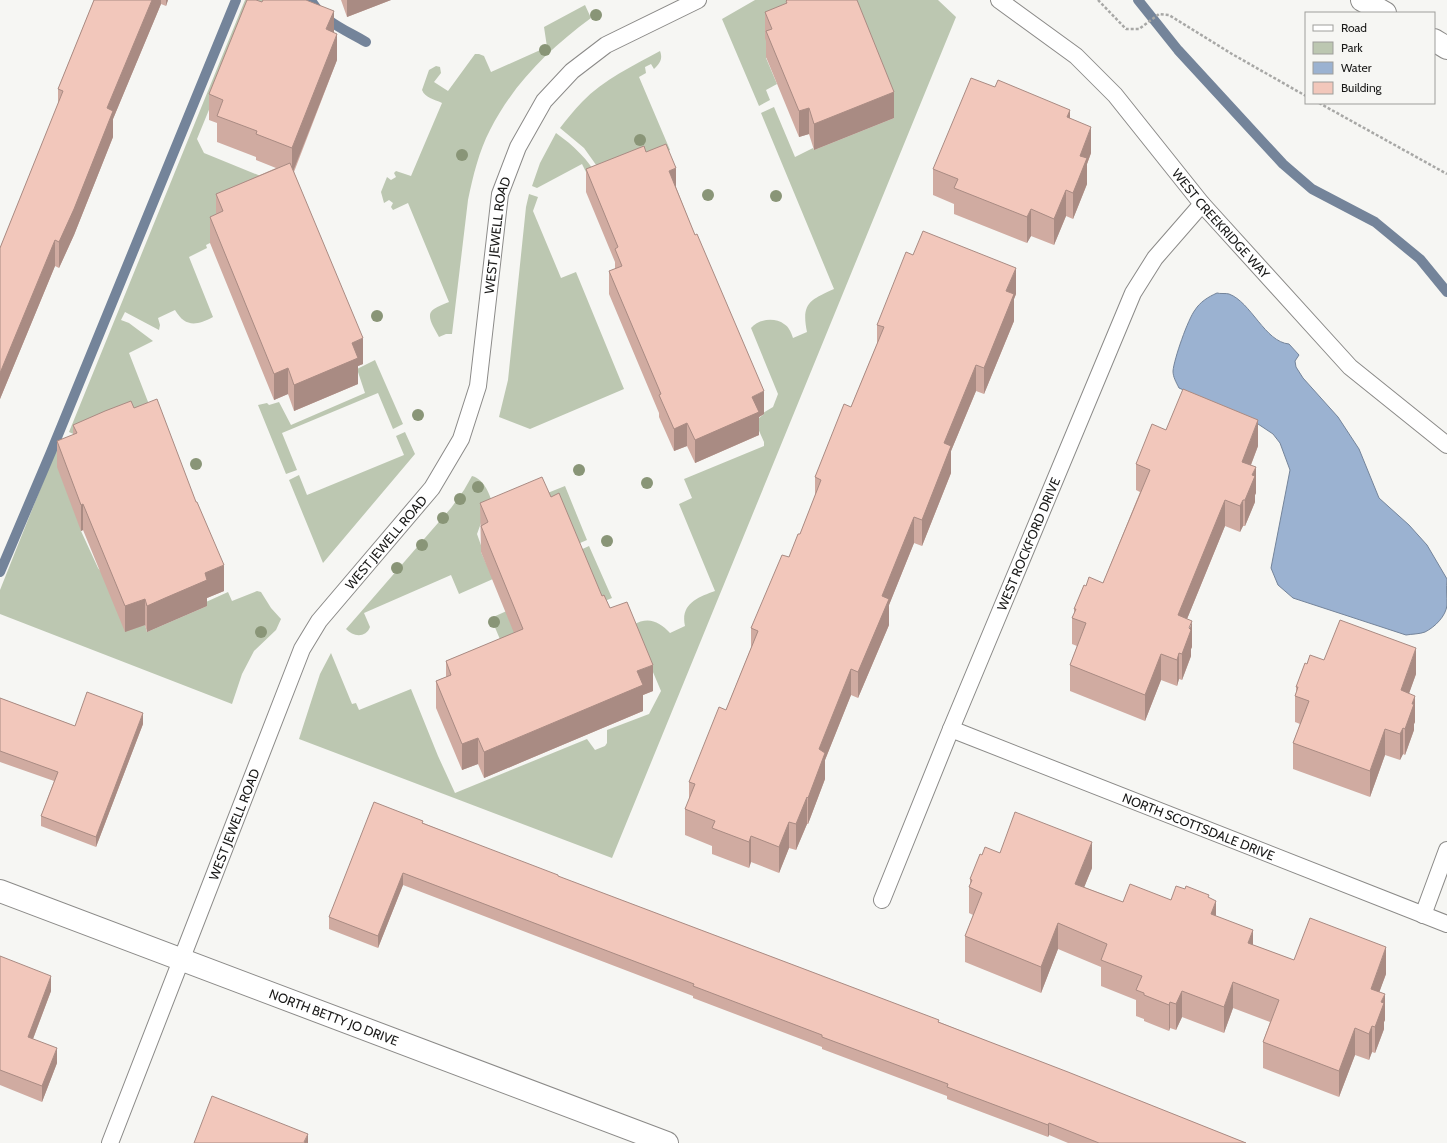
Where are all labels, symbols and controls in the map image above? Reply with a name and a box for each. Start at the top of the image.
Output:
legend [1305,12,1435,104]
text: Road [1341,20,1367,35]
text: Park [1341,40,1363,55]
text: Water [1341,60,1372,75]
text: Building [1341,80,1383,95]
street label: WEST CREEKRIDGE WAY [1169,165,1274,282]
street label: WEST JEWELL ROAD [481,174,514,294]
street label: WEST ROCKFORD DRIVE [993,475,1063,613]
street label: WEST JEWELL ROAD [341,492,430,593]
street label: WEST JEWELL ROAD [205,766,263,882]
street label: NORTH SCOTTSDALE DRIVE [1120,789,1277,863]
street label: NORTH BETTY JO DRIVE [267,985,401,1049]

